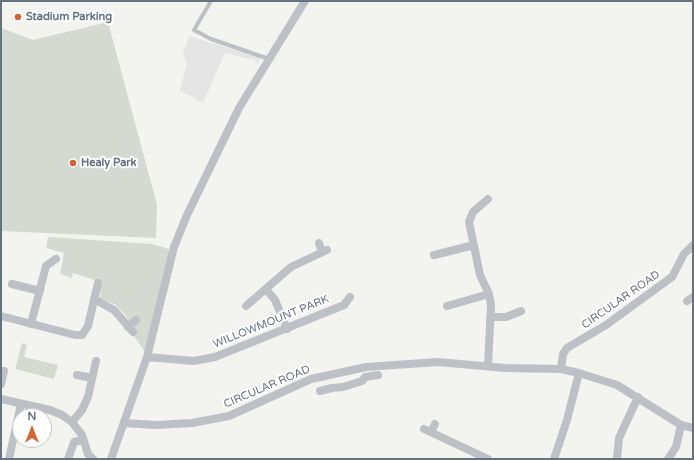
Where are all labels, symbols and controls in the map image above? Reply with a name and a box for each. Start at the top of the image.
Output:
place label: Stadium Parking [26,10,112,24]
marker: Stadium Parking [13,12,23,22]
place label: Healy Park [81,156,137,170]
marker: Healy Park [68,158,78,168]
street label: CIRCULAR ROAD [579,268,663,332]
street label: WILLOWMOUNT PARK [211,293,331,351]
street label: CIRCULAR ROAD [222,363,312,411]
north arrow [12,408,52,448]
text: N [28,410,36,423]

